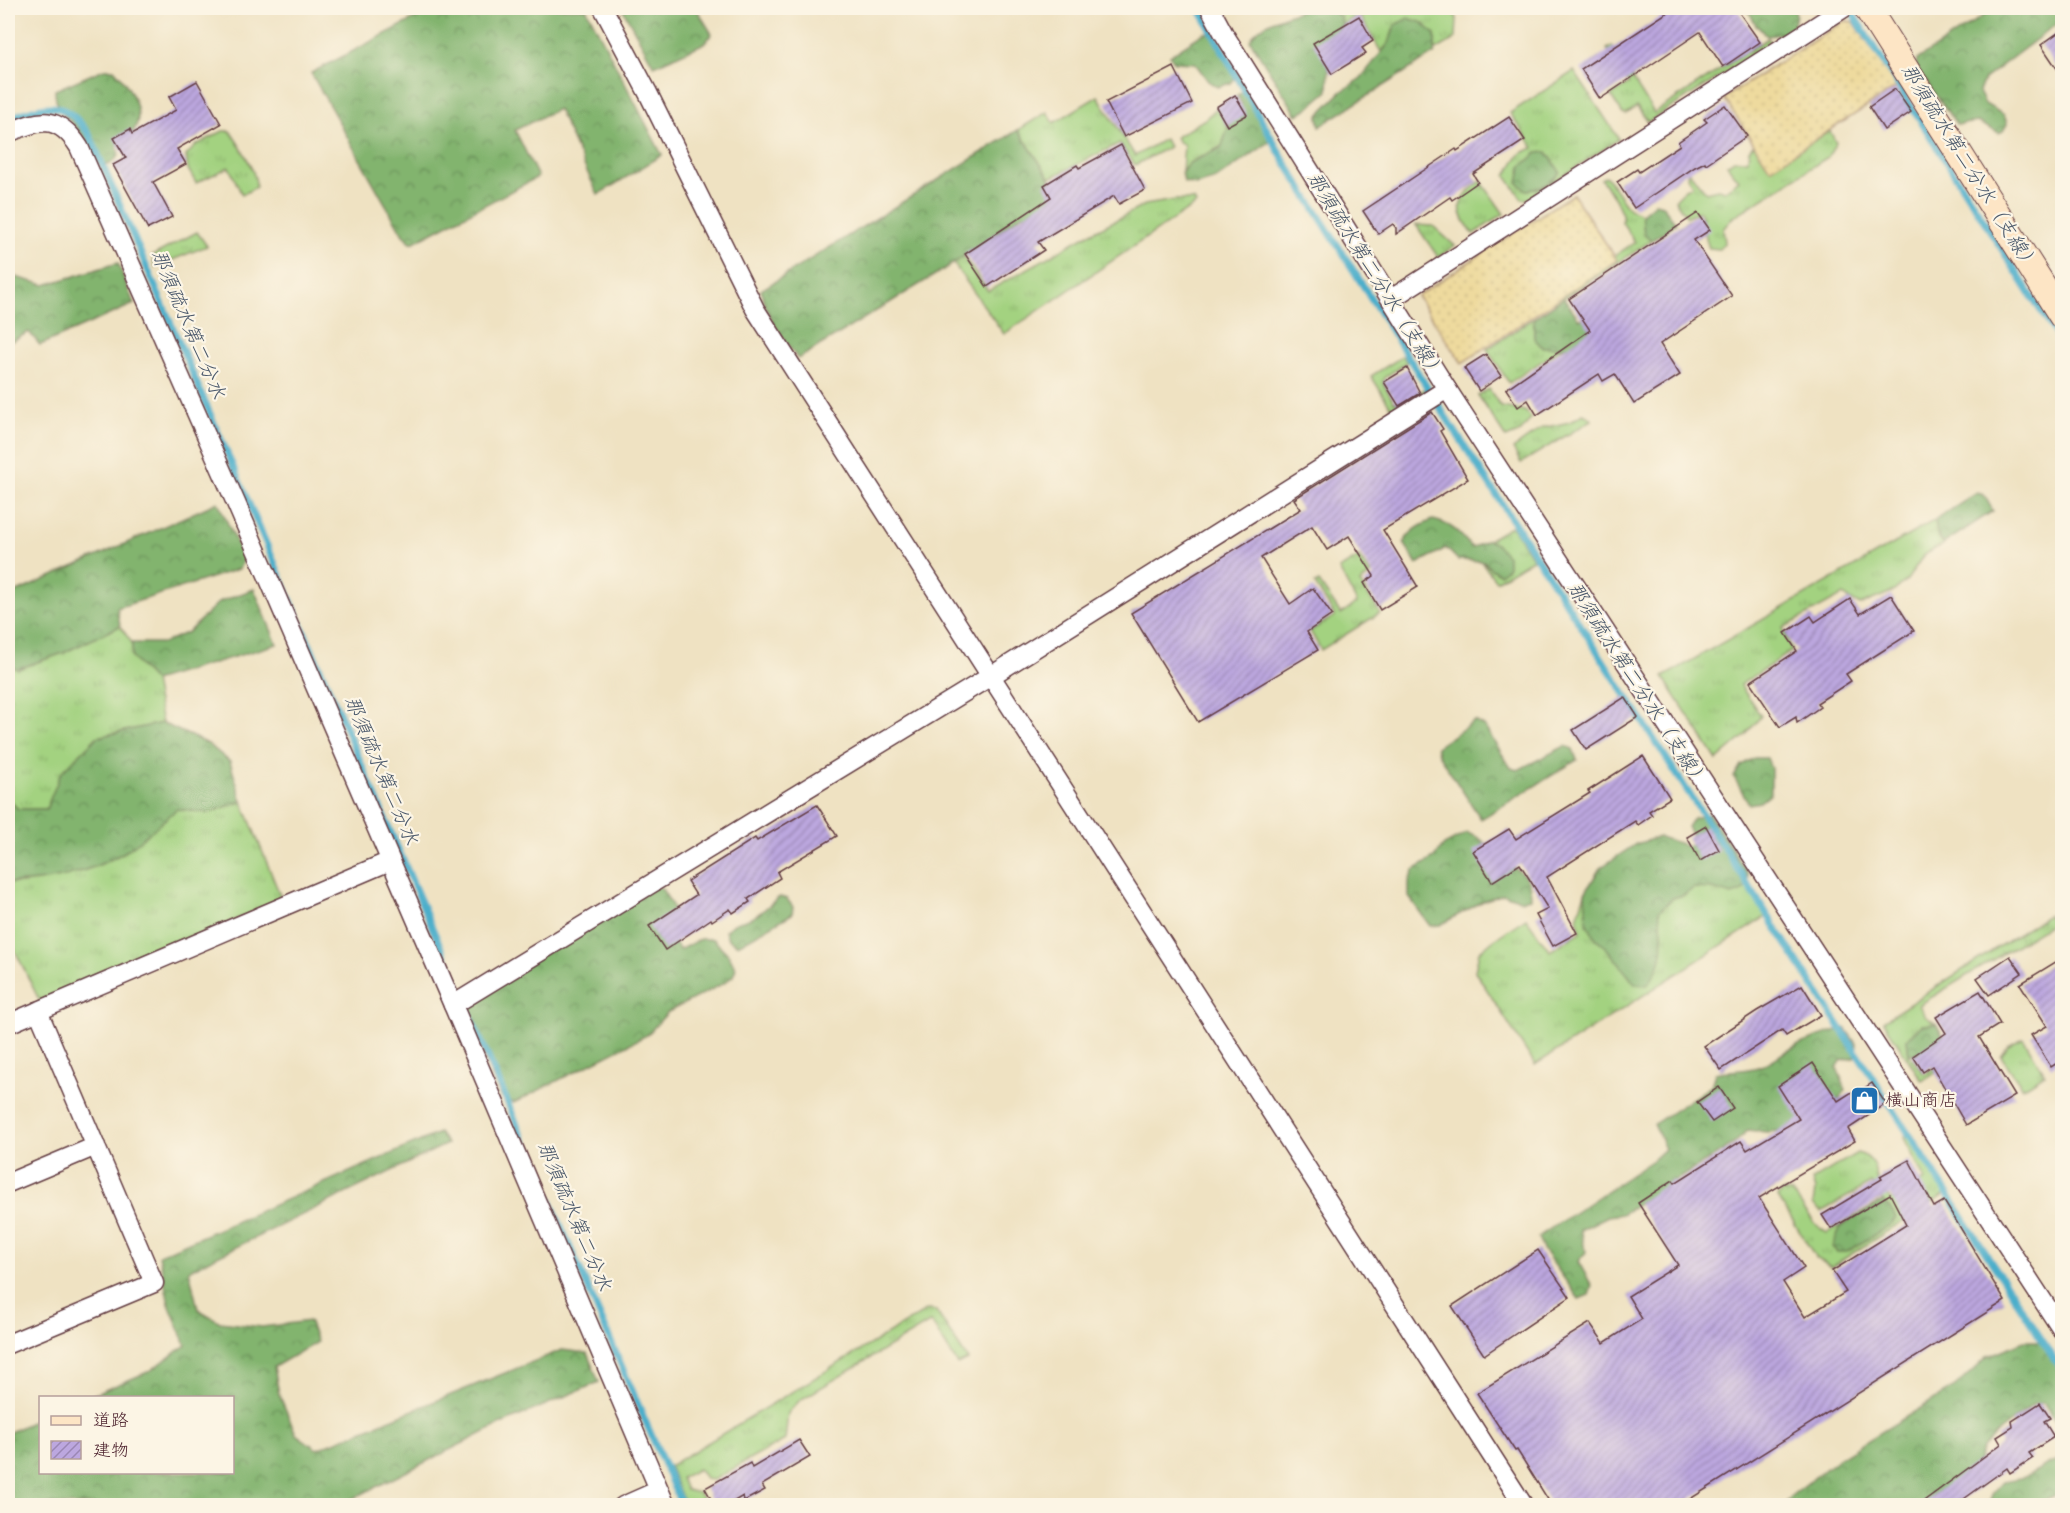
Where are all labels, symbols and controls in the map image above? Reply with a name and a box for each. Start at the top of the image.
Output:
water label: 那須疏水第二分水（支線） [1891,58,2045,278]
water label: 那須疏水第二分水（支線） [1297,166,1451,386]
water label: 那須疏水第二分水 [141,245,233,405]
water label: 那須疏水第二分水（支線） [1558,576,1715,794]
water label: 那須疏水第二分水 [334,691,426,851]
shop icon: 横山商店 [1848,1084,1880,1116]
place label: 横山商店 [1885,1087,1957,1116]
water label: 那須疏水第二分水 [527,1137,619,1297]
legend [39,1396,234,1474]
text: 道路 [93,1407,129,1436]
text: 建物 [93,1437,129,1466]

